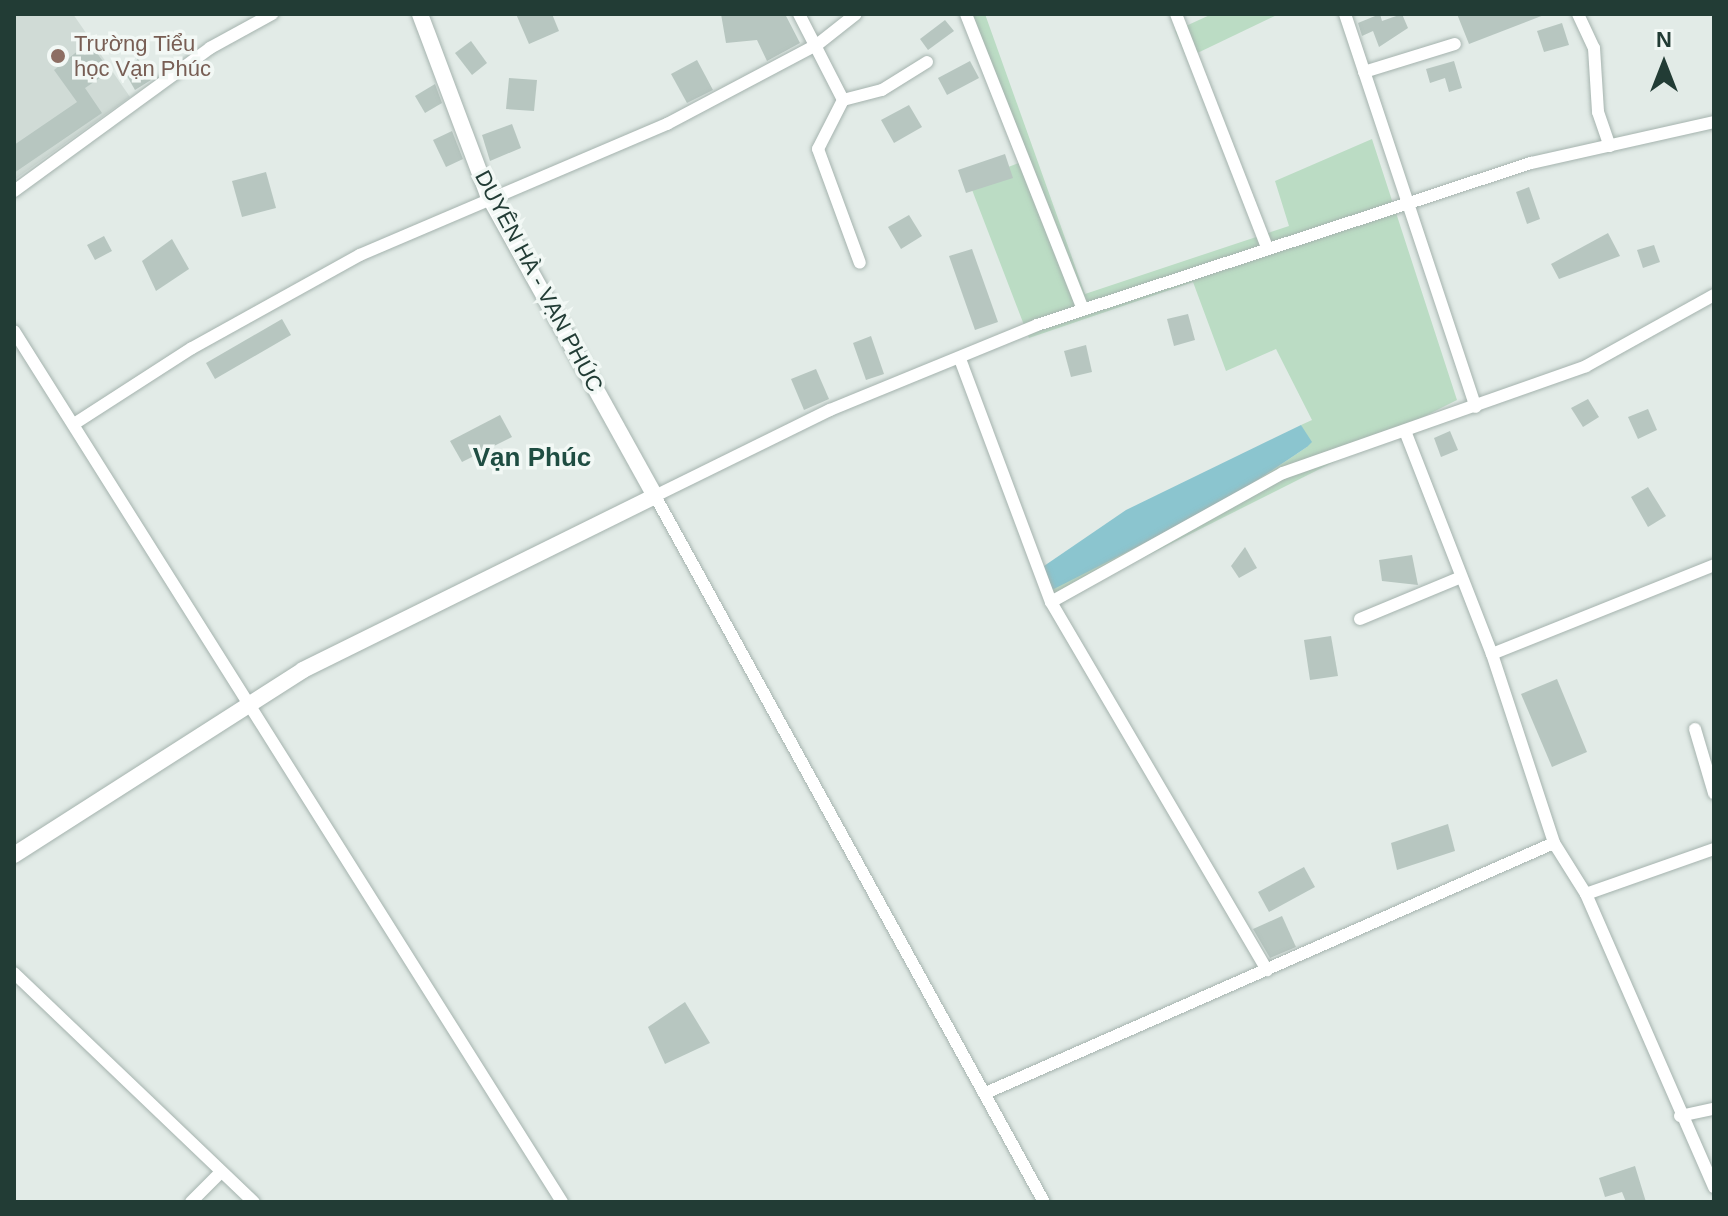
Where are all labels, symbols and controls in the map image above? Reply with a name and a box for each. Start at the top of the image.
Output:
north arrow [1624,24,1704,104]
text: N [1656,27,1672,52]
place label: Trường Tiểu học Vạn Phúc [74,30,211,82]
marker: Trường Tiểu học Vạn Phúc [49,47,67,65]
street label: DUYÊN HÀ - VẠN PHÚC [469,166,609,396]
district label: Vạn Phúc [473,442,591,474]

